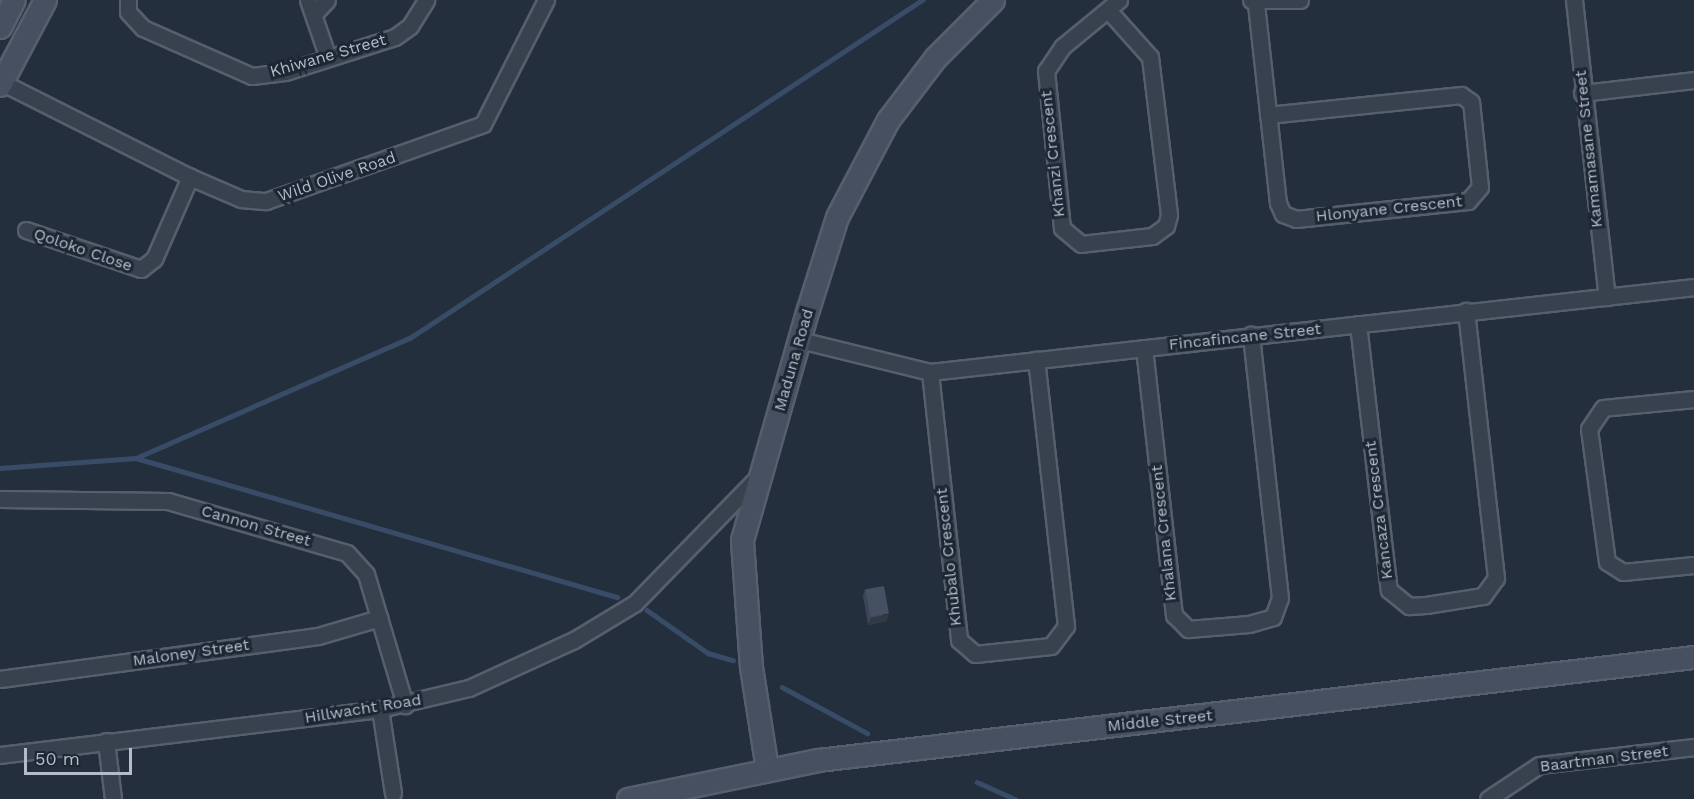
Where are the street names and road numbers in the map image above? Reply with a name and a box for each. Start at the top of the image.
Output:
street label: Khiwane Street [268,30,388,82]
street label: Kamamasane Street [1571,69,1607,229]
street label: Khanzi Crescent [1037,90,1069,218]
street label: Wild Olive Road [276,148,398,206]
street label: Hlonyane Crescent [1315,192,1463,226]
street label: Qoloko Close [31,224,135,276]
street label: Maduna Road [770,306,818,414]
street label: Fincafincane Street [1168,319,1322,355]
street label: Kancaza Crescent [1361,439,1397,581]
street label: Khalana Crescent [1147,464,1181,602]
street label: Khubalo Crescent [932,487,966,627]
street label: Cannon Street [199,501,313,551]
street label: Maloney Street [131,635,251,671]
street label: Hillwacht Road [303,690,423,728]
street label: Middle Street [1106,706,1214,736]
street label: Baartman Street [1539,742,1669,776]

